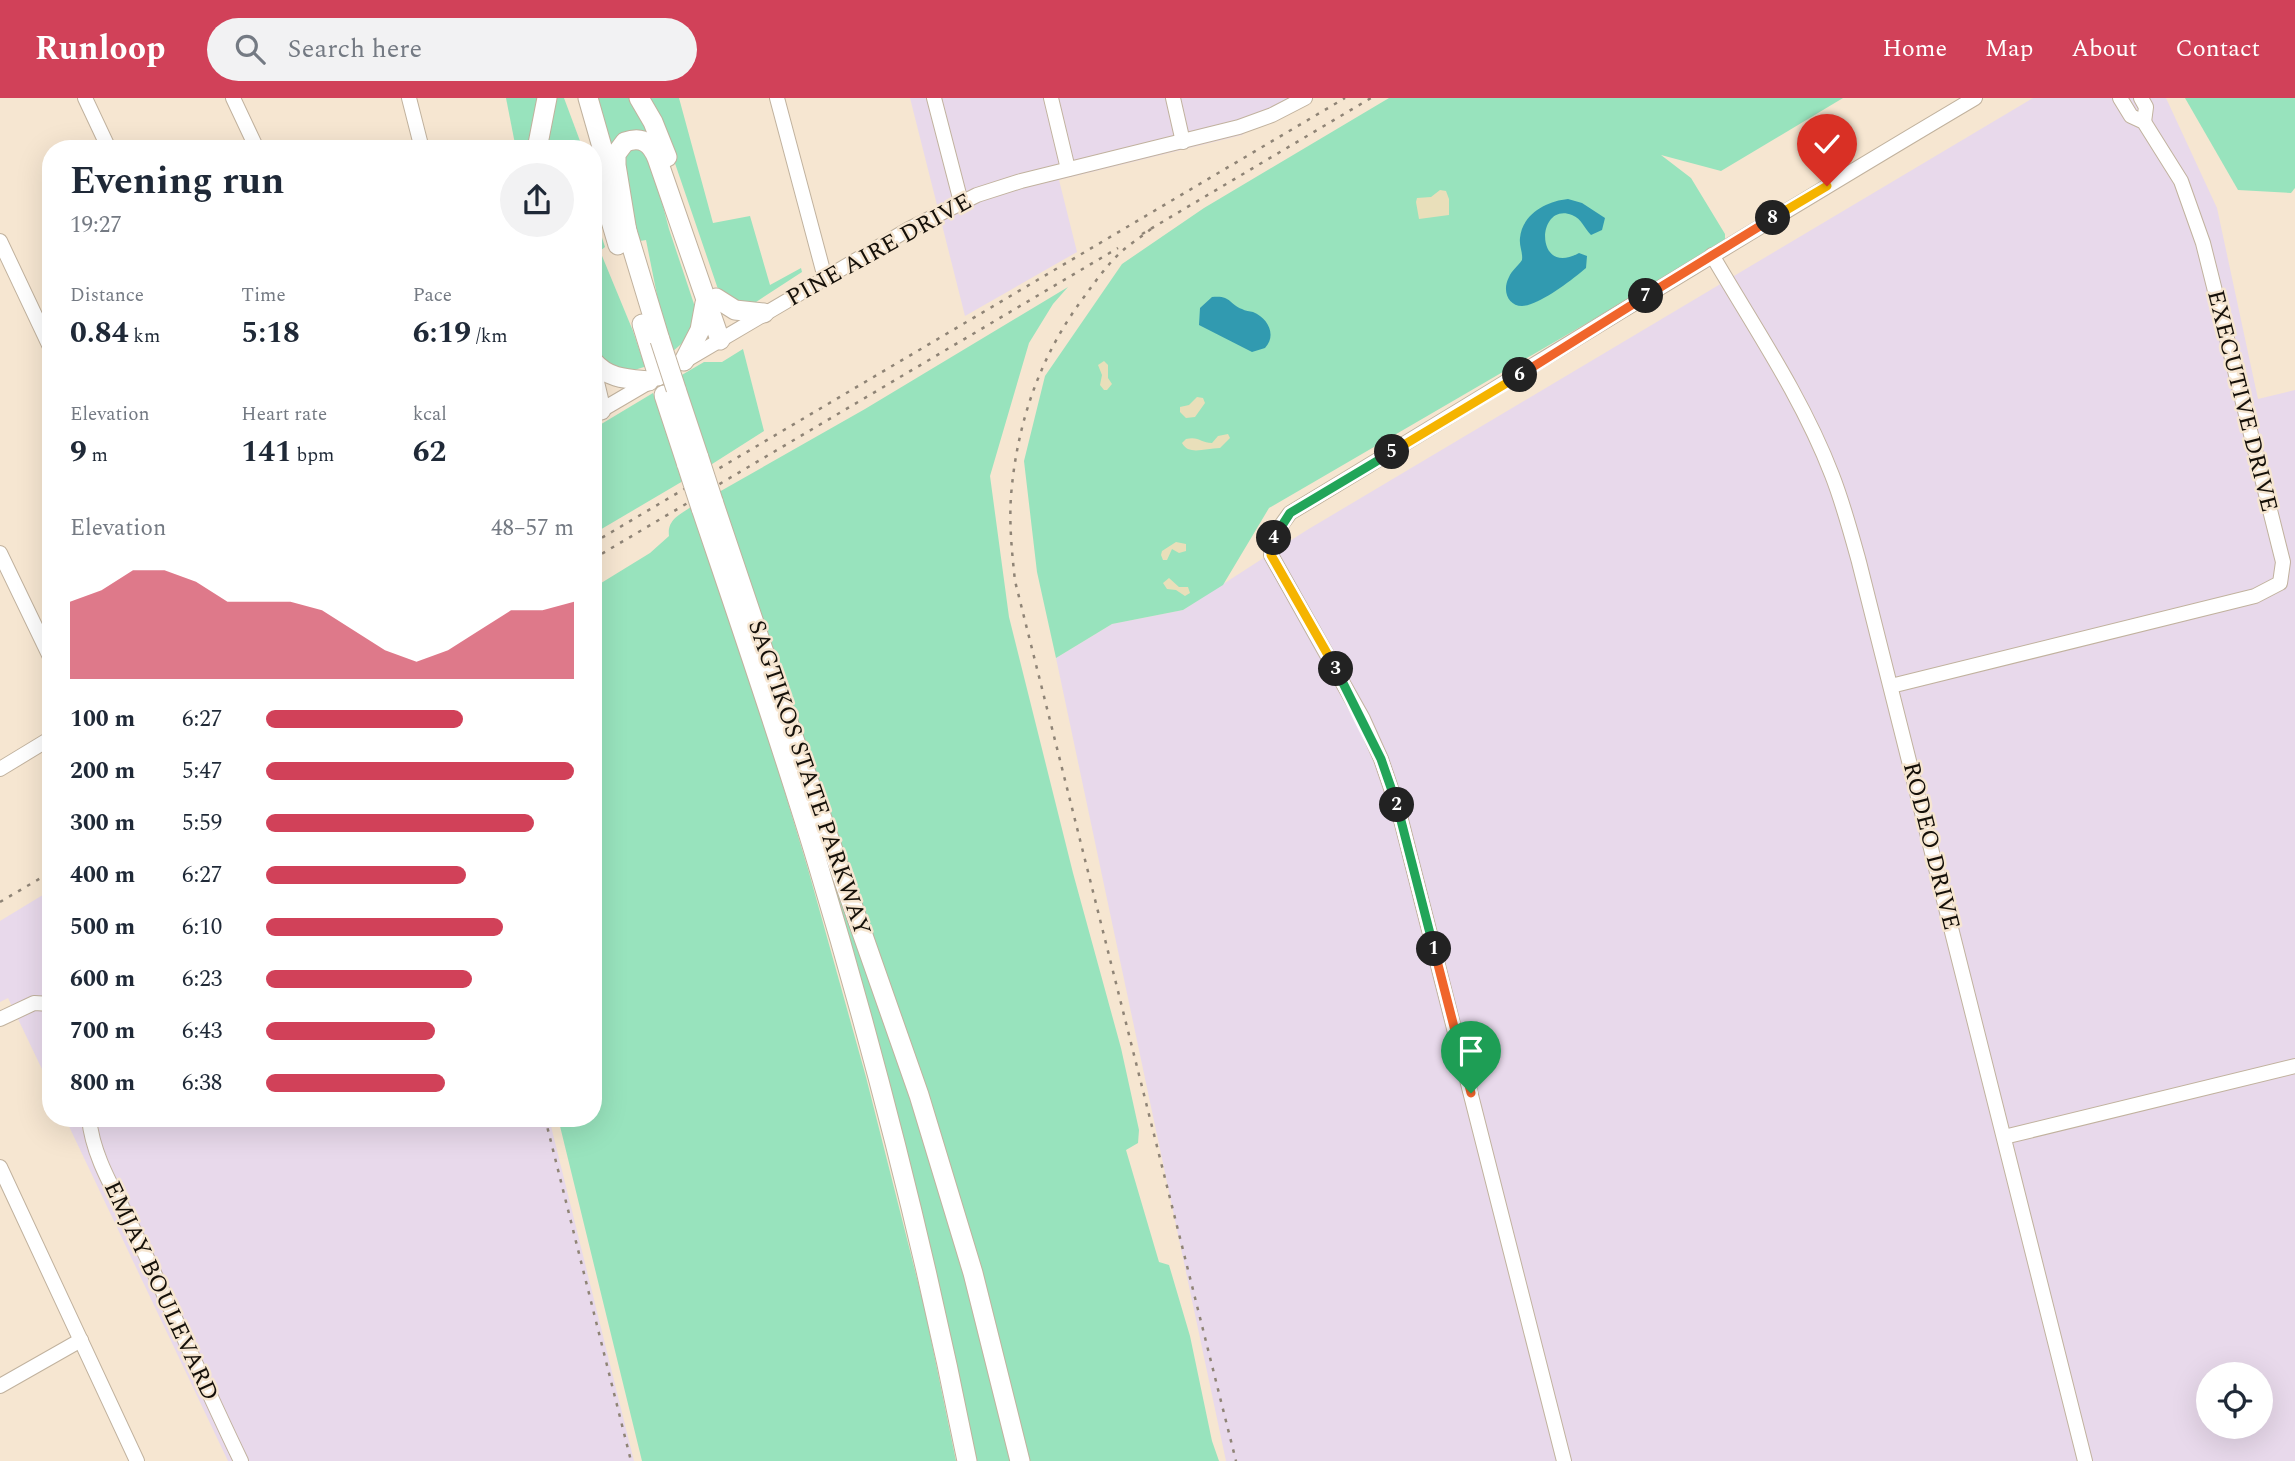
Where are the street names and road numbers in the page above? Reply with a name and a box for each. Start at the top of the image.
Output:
street label: PINE AIRE DRIVE [780,184,978,316]
street label: EXECUTIVE DRIVE [2197,286,2287,516]
street label: SAGTIKOS STATE PARKWAY [738,615,880,941]
street label: RODEO DRIVE [1893,758,1969,934]
street label: EMJAY BOULEVARD [94,1175,228,1407]

